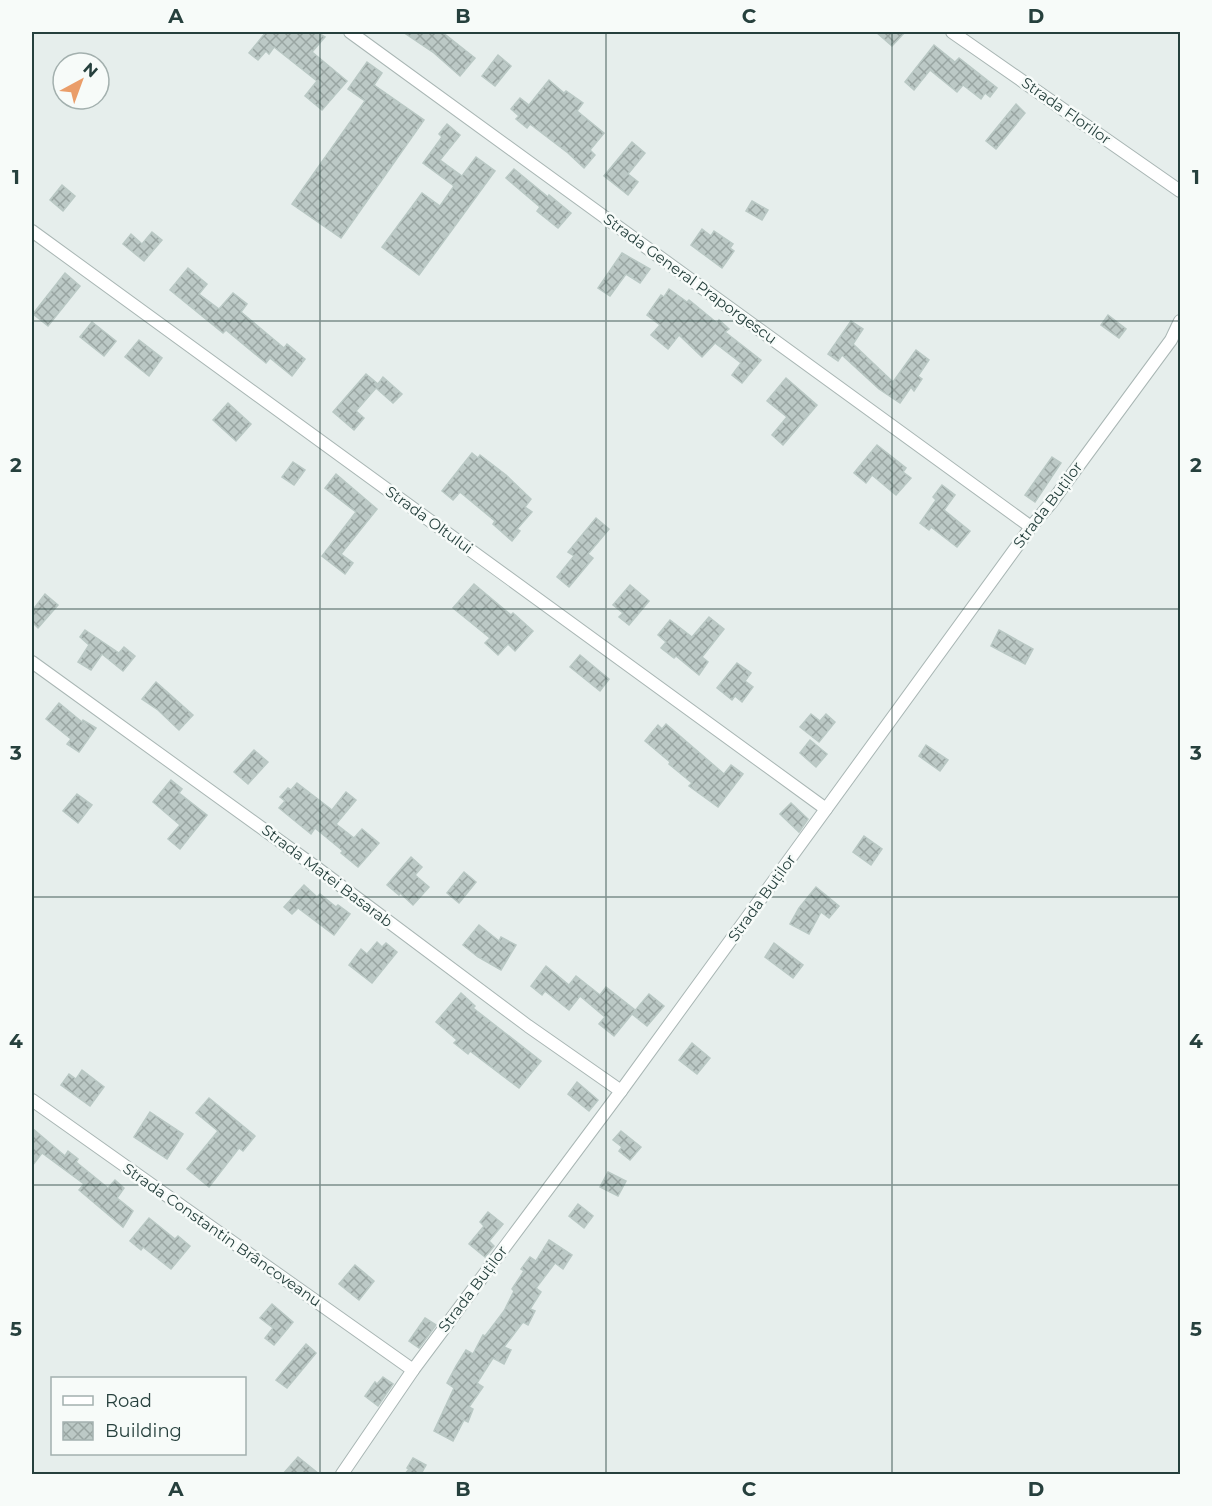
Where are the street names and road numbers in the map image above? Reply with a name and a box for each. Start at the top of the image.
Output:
street label: Strada Florilor [1018,73,1115,148]
street label: Strada General Praporgescu [600,209,781,348]
street label: Strada Buților [1009,458,1087,552]
street label: Strada Oltului [382,482,477,558]
street label: Strada Matei Basarab [258,820,397,931]
street label: Strada Buților [723,850,801,946]
street label: Strada Constantin Brâncoveanu [119,1159,325,1311]
street label: Strada Buților [434,1242,512,1336]

